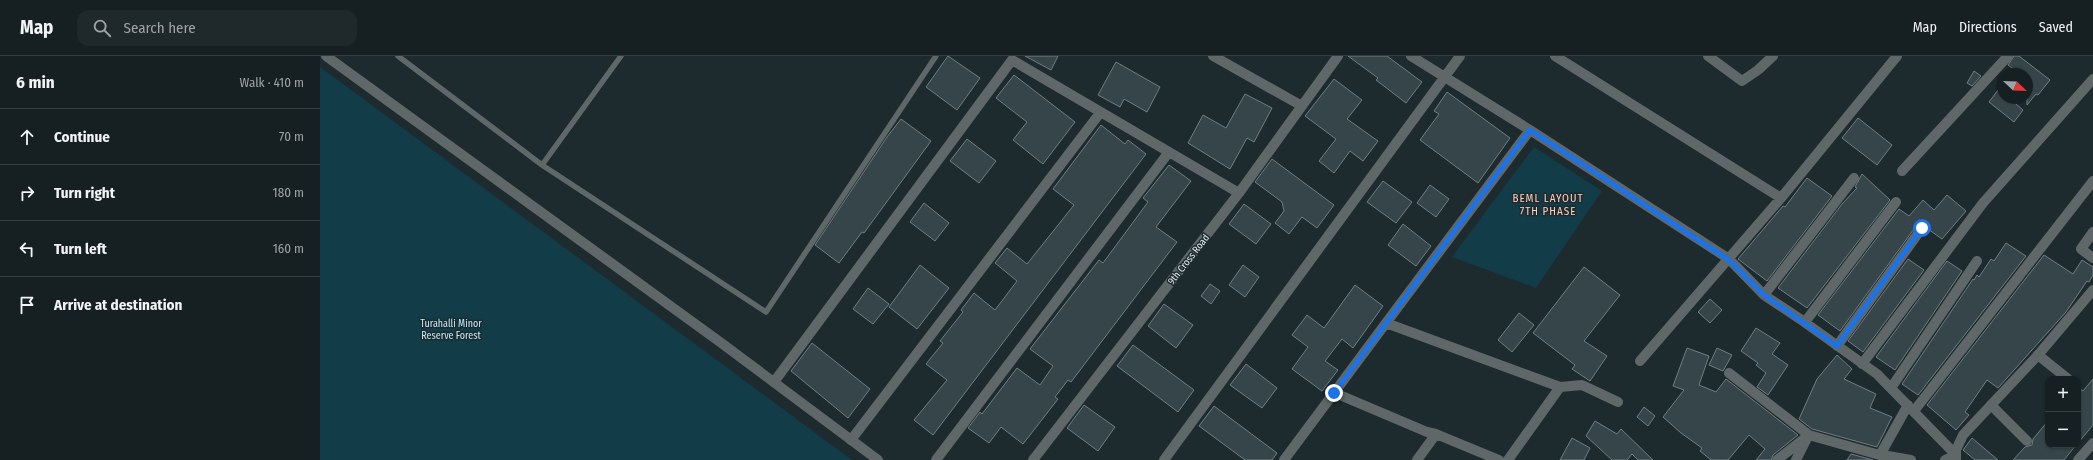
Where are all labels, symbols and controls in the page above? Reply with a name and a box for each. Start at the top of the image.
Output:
search box [77,10,357,46]
text: Map [20,16,53,39]
icon: search [91,17,113,39]
text: Search here [123,19,196,37]
text: Map [1913,19,1937,36]
text: Directions [1959,19,2017,36]
text: Saved [2039,19,2073,36]
north arrow [1997,68,2033,104]
text: 6 min [16,72,55,93]
text: Walk · 410 m [240,75,304,90]
icon: ahead [16,126,38,148]
text: Continue [54,128,110,146]
text: 70 m [279,129,304,144]
icon: right [16,182,38,204]
text: Turn right [54,184,115,202]
text: 180 m [273,185,304,200]
district label: BEML LAYOUT 7TH PHASE [1512,192,1584,218]
route start [1913,219,1931,237]
street label: 9th Cross Road [1165,232,1212,287]
icon: left [16,238,38,260]
text: Turn left [54,240,107,258]
text: 160 m [273,241,304,256]
icon: arrive [16,294,38,316]
text: Arrive at destination [54,296,182,314]
park label: Turahalli Minor Reserve Forest [420,318,482,342]
map controls [2045,376,2081,448]
button: + [2045,376,2081,412]
route end [1325,384,1343,402]
button: − [2045,412,2081,448]

